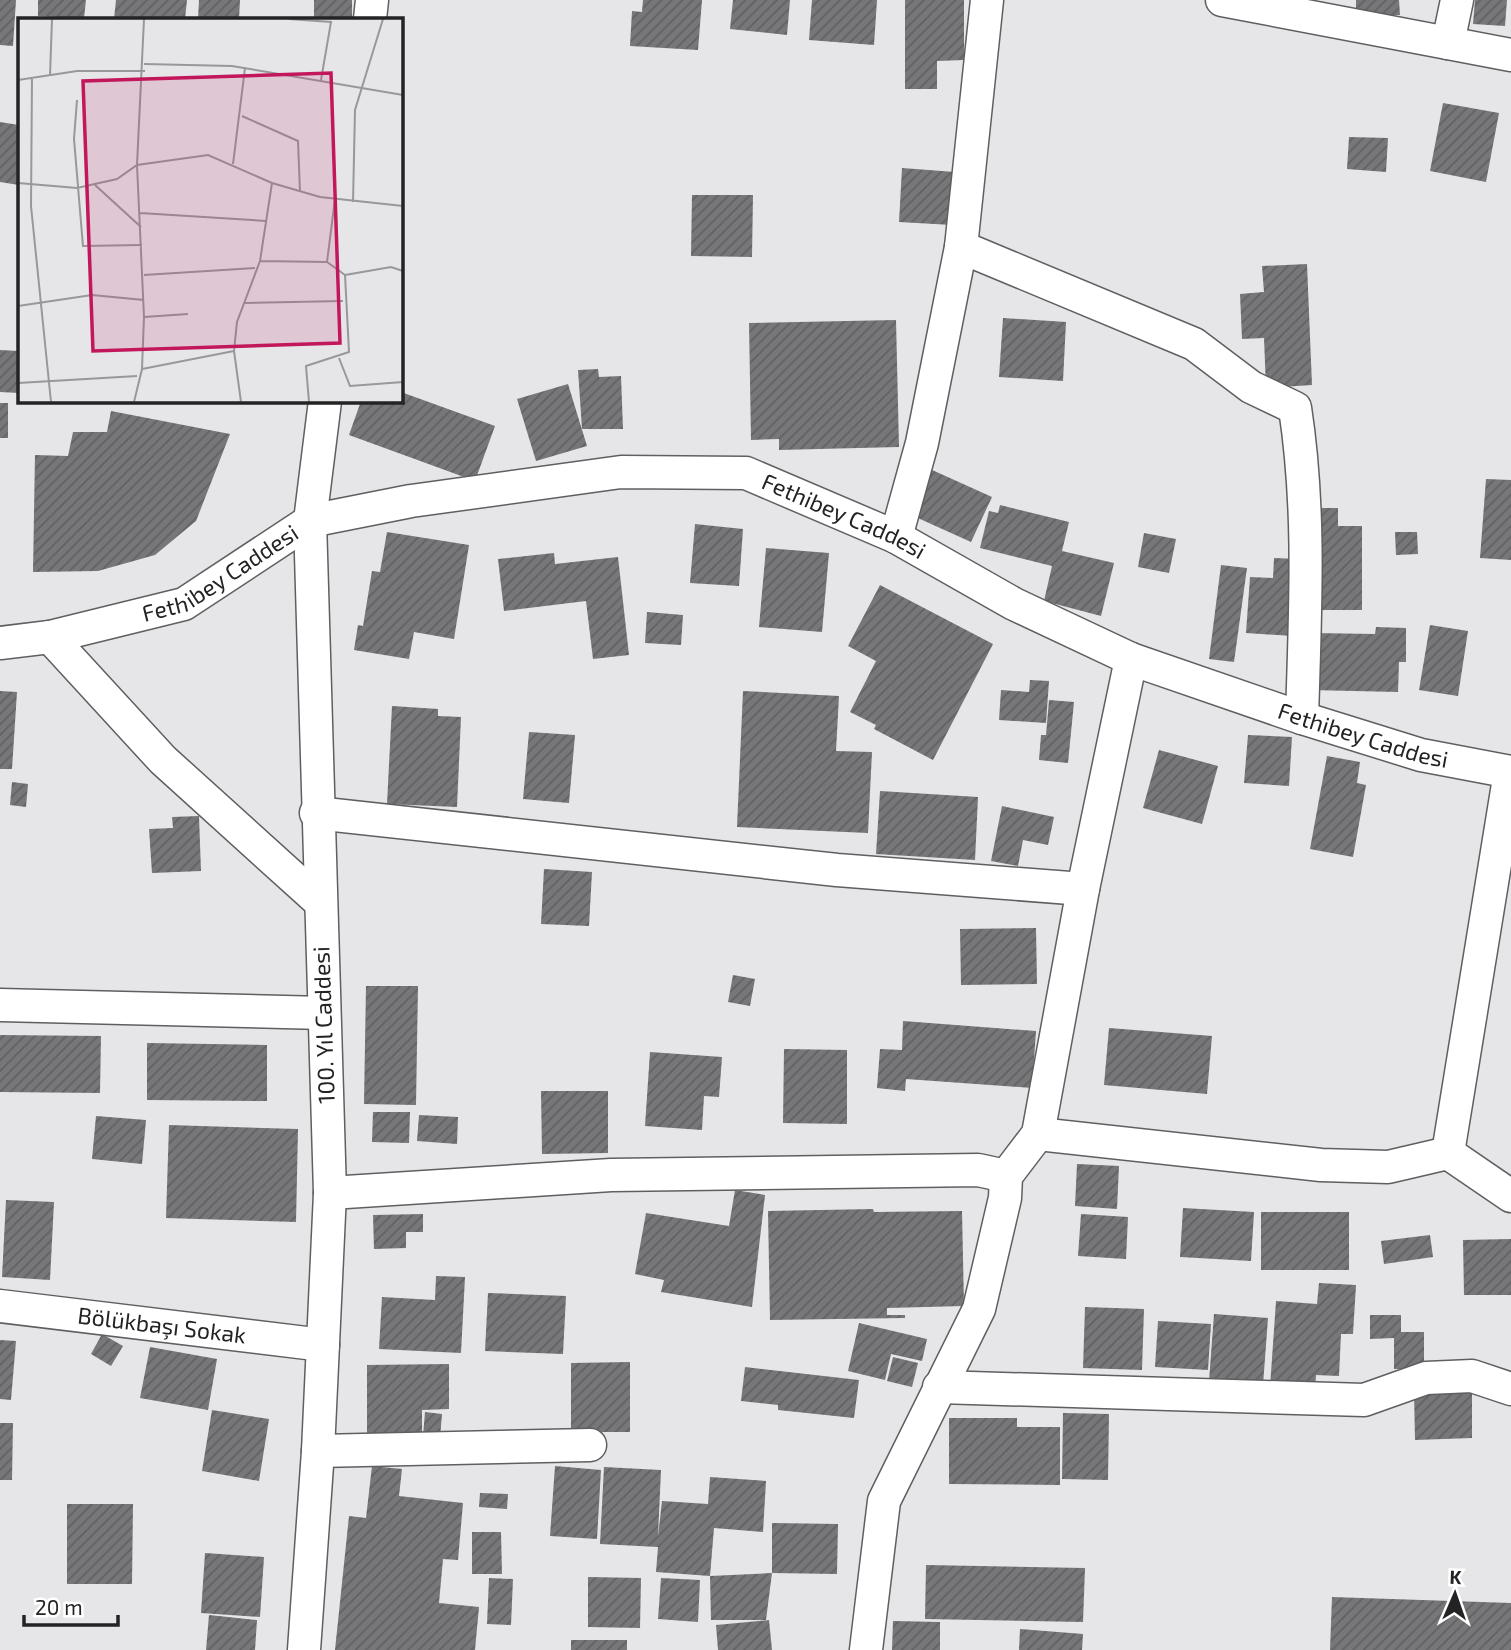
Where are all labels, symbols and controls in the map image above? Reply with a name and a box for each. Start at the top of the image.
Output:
inset map [18,18,402,402]
street label: Fethibey Caddesi [758,467,931,564]
street label: Fethibey Caddesi [139,518,303,627]
street label: Fethibey Caddesi [1275,696,1451,773]
street label: 100. Yıl Caddesi [306,946,340,1104]
street label: Bölükbaşı Sokak [76,1300,248,1349]
north arrow [1420,1559,1490,1629]
text: K [1449,1565,1462,1588]
scale bar [24,1584,119,1628]
text: 20 m [35,1594,83,1619]

